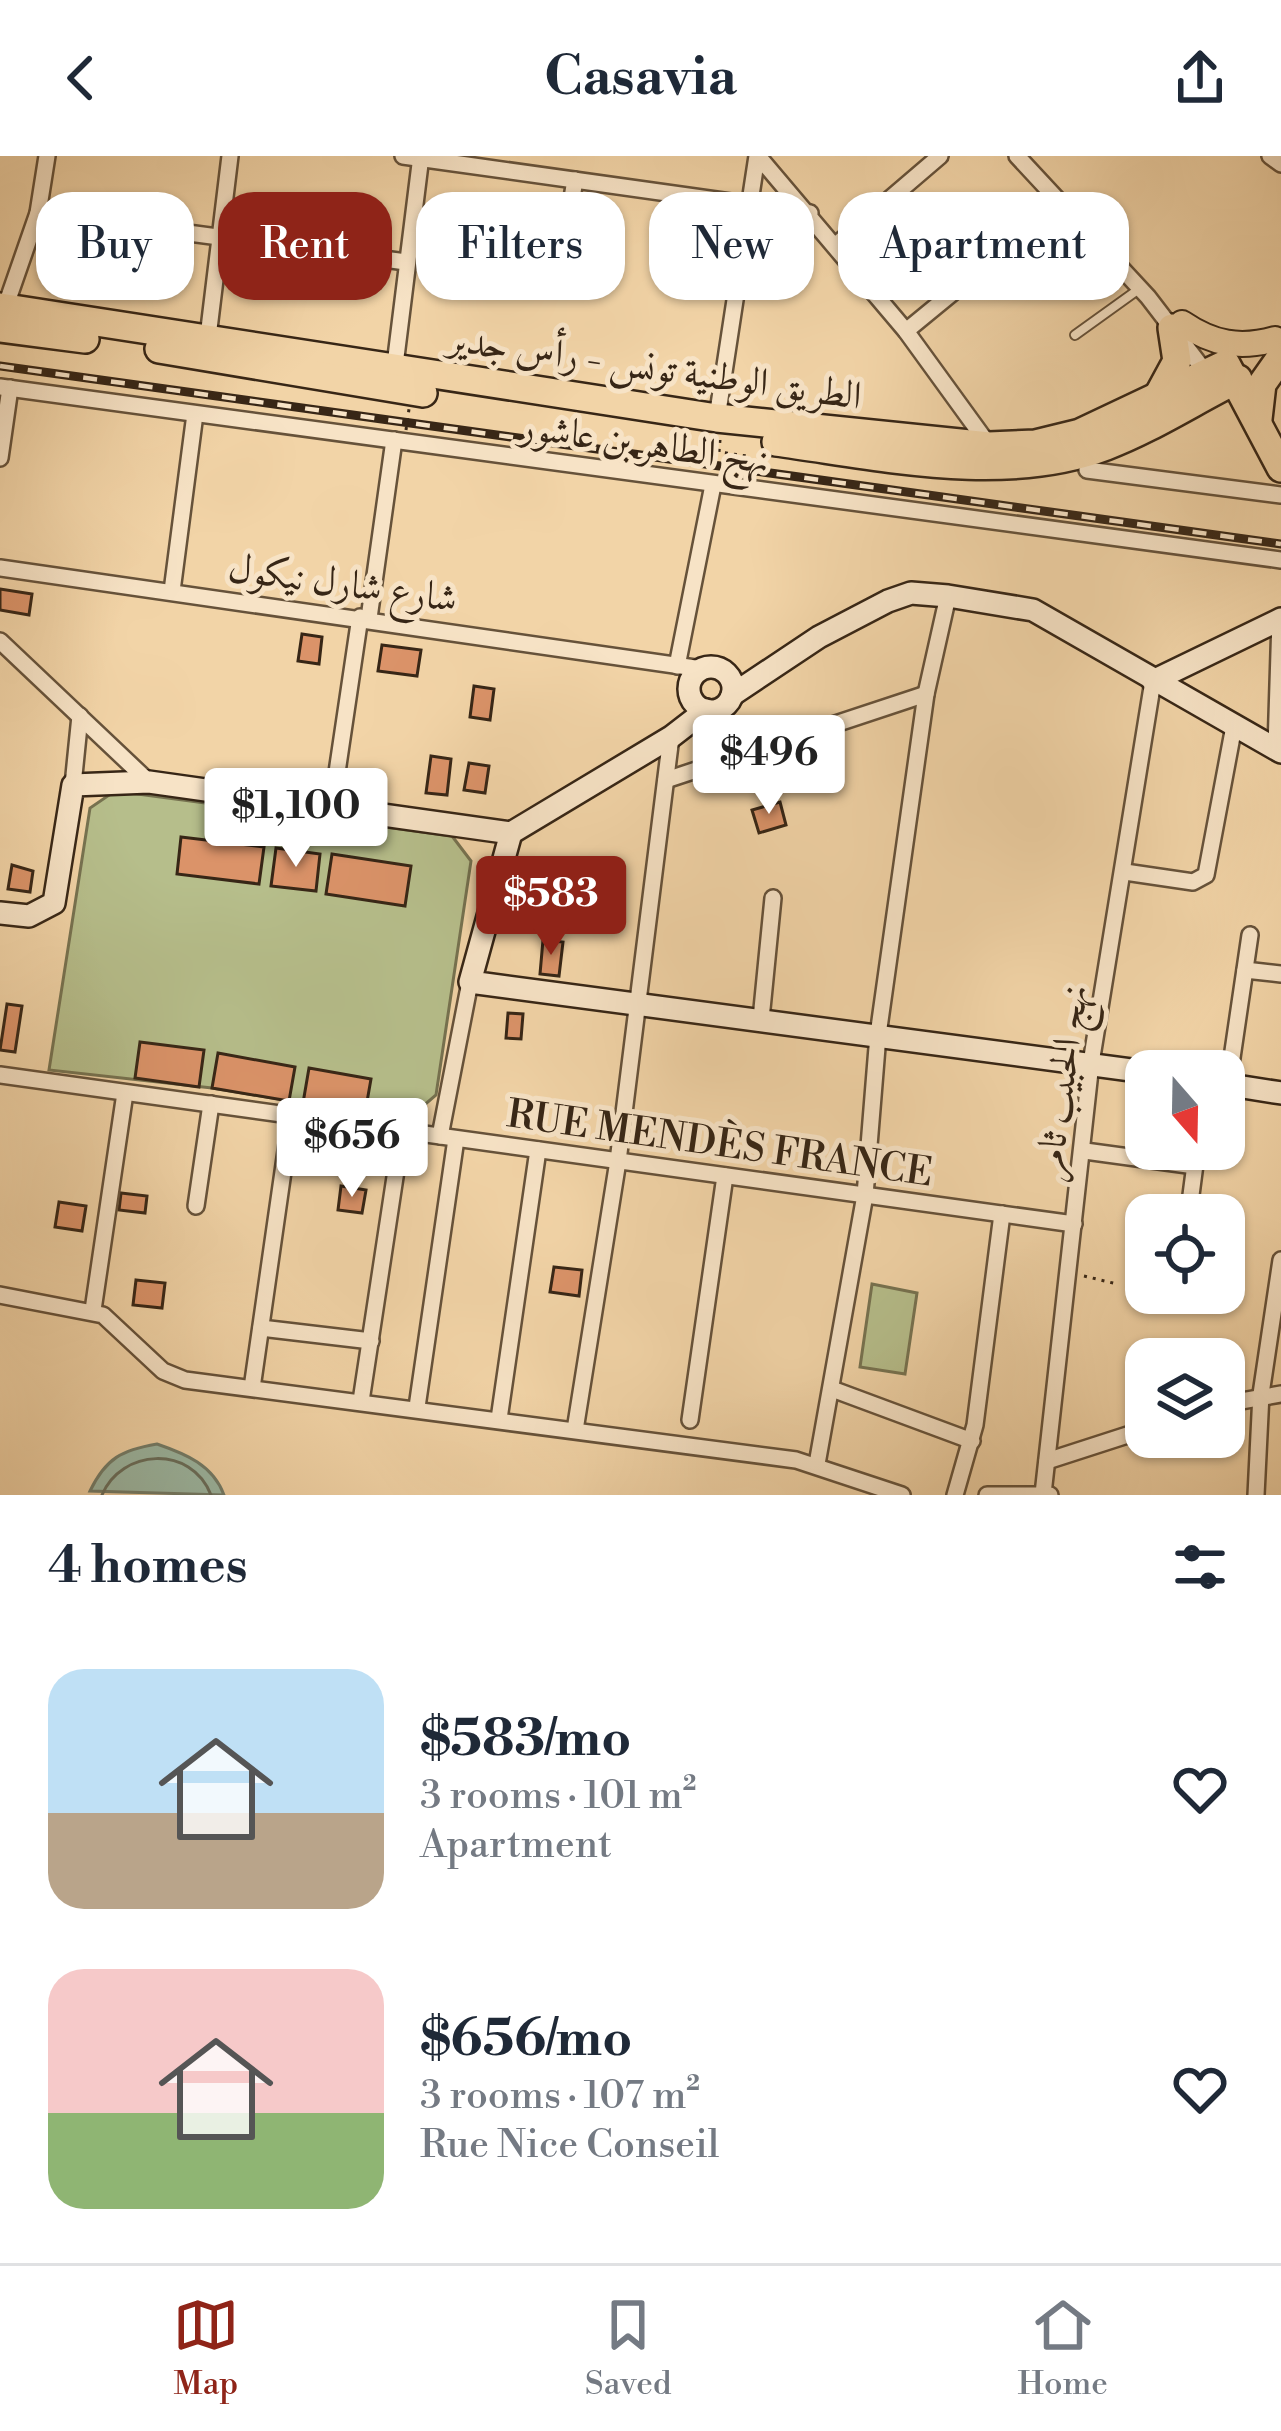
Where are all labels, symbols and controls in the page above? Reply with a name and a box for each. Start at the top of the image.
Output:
text: Casavia [544,44,737,112]
icon: back [48,45,114,111]
icon: share [1167,45,1233,111]
chip: Buy [36,192,194,300]
chip: Rent [218,192,392,300]
chip: Filters [416,192,625,300]
chip: New [649,192,814,300]
chip: Apartment [838,192,1129,300]
street label: الطريق الوطنية تونس - رأس جدير [441,311,865,423]
street label: نهج الطاهر بن عاشور [512,402,772,494]
street label: شارع شارل نيكول [224,544,460,631]
pin: $496 [698,715,840,817]
text: $496 [720,729,818,778]
pin: $1,100 [198,768,394,870]
text: $1,100 [231,782,361,831]
pin: $583 [480,856,622,958]
text: $583 [503,870,599,919]
street label: نهج الحبيب ثامر [1025,982,1108,1184]
north arrow [1125,1050,1245,1170]
map controls [1125,1050,1245,1458]
street label: RUE MENDÈS FRANCE [504,1088,936,1199]
pin: $656 [281,1098,423,1200]
text: $656 [304,1112,400,1161]
button: locate [1125,1194,1245,1314]
button: layers [1125,1338,1245,1458]
icon: filters [1167,1534,1233,1600]
text: 4 homes [48,1535,248,1599]
text: $583/mo [420,1708,631,1772]
icon: home [144,1717,288,1861]
icon: heart [1167,1756,1233,1822]
text: 3 rooms · 101 m² [420,1772,696,1821]
text: Apartment [420,1821,612,1870]
text: $656/mo [420,2008,632,2072]
icon: home [144,2017,288,2161]
icon: heart [1167,2056,1233,2122]
text: 3 rooms · 107 m² [420,2072,700,2121]
text: Rue Nice Conseil [420,2121,719,2170]
tab: Map [173,2292,239,2405]
tab: Saved [585,2292,672,2405]
tab: Home [1017,2292,1108,2405]

